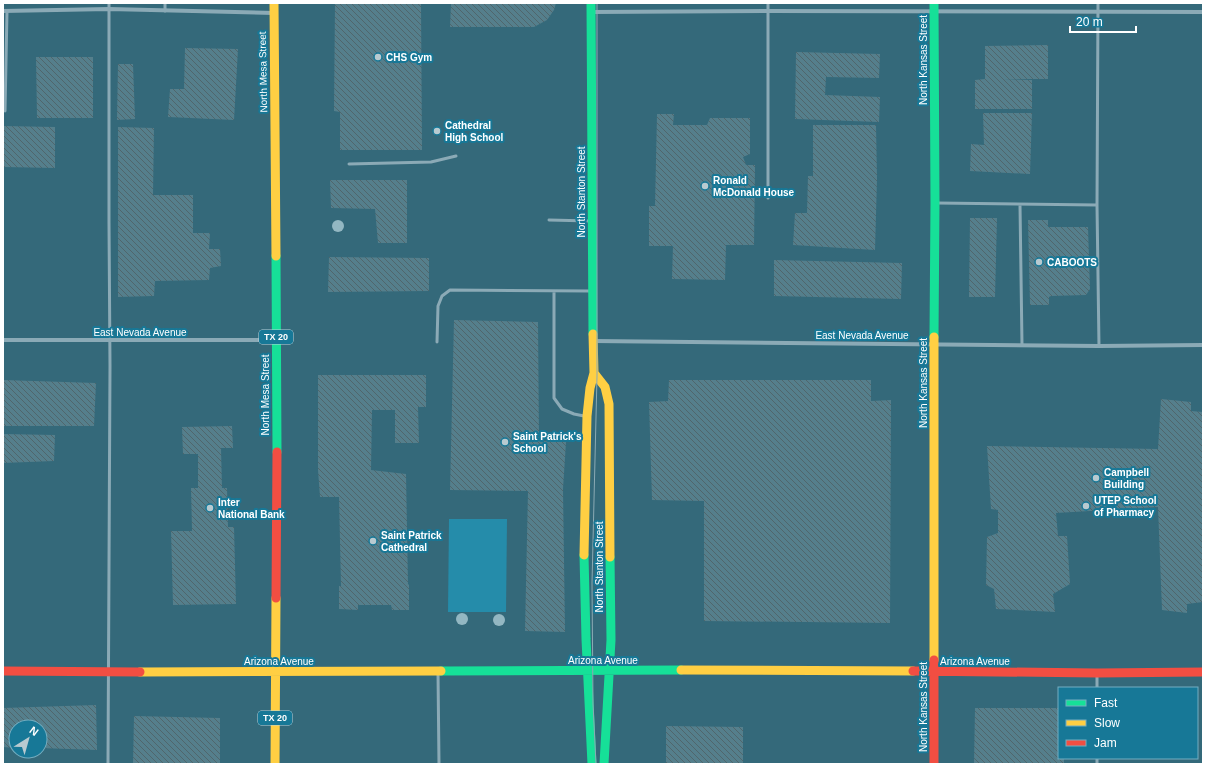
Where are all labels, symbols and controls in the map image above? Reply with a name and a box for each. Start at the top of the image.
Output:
scale bar [1070,8,1136,34]
street label: North Kansas Street [918,15,929,105]
text: 20 m [1076,15,1103,29]
street label: North Mesa Street [257,31,269,113]
marker: CHS Gym [373,52,383,62]
place label: CHS Gym [386,52,432,63]
place label: Cathedral High School [445,120,504,143]
marker: Cathedral High School [432,126,442,136]
street label: North Stanton Street [576,146,587,238]
place label: Ronald McDonald House [713,175,795,198]
marker: Ronald McDonald House [700,181,710,191]
marker: CABOOTS [1034,257,1044,267]
place label: CABOOTS [1047,257,1097,268]
street label: East Nevada Avenue [93,327,187,338]
road number: TX 20 [259,330,293,344]
street label: East Nevada Avenue [815,330,909,341]
street label: North Kansas Street [918,338,929,428]
street label: North Mesa Street [260,354,271,436]
place label: Saint Patrick's School [513,431,582,454]
marker: Saint Patrick's School [500,437,510,447]
place label: Campbell Building [1104,467,1149,490]
marker: Campbell Building [1091,473,1101,483]
place label: UTEP School of Pharmacy [1094,495,1157,518]
place label: Inter National Bank [218,497,285,520]
marker: UTEP School of Pharmacy [1081,501,1091,511]
marker: Inter National Bank [205,503,215,513]
street label: North Stanton Street [594,521,605,613]
place label: Saint Patrick Cathedral [381,530,442,553]
marker: Saint Patrick Cathedral [368,536,378,546]
street label: Arizona Avenue [568,655,638,666]
street label: Arizona Avenue [244,656,314,667]
street label: Arizona Avenue [940,656,1010,667]
street label: North Kansas Street [918,662,929,752]
legend [1058,687,1198,759]
text: Fast [1094,696,1118,710]
road number: TX 20 [258,711,292,725]
text: Slow [1094,716,1120,730]
north arrow [8,719,48,759]
text: N [27,724,41,738]
text: Jam [1094,736,1117,750]

